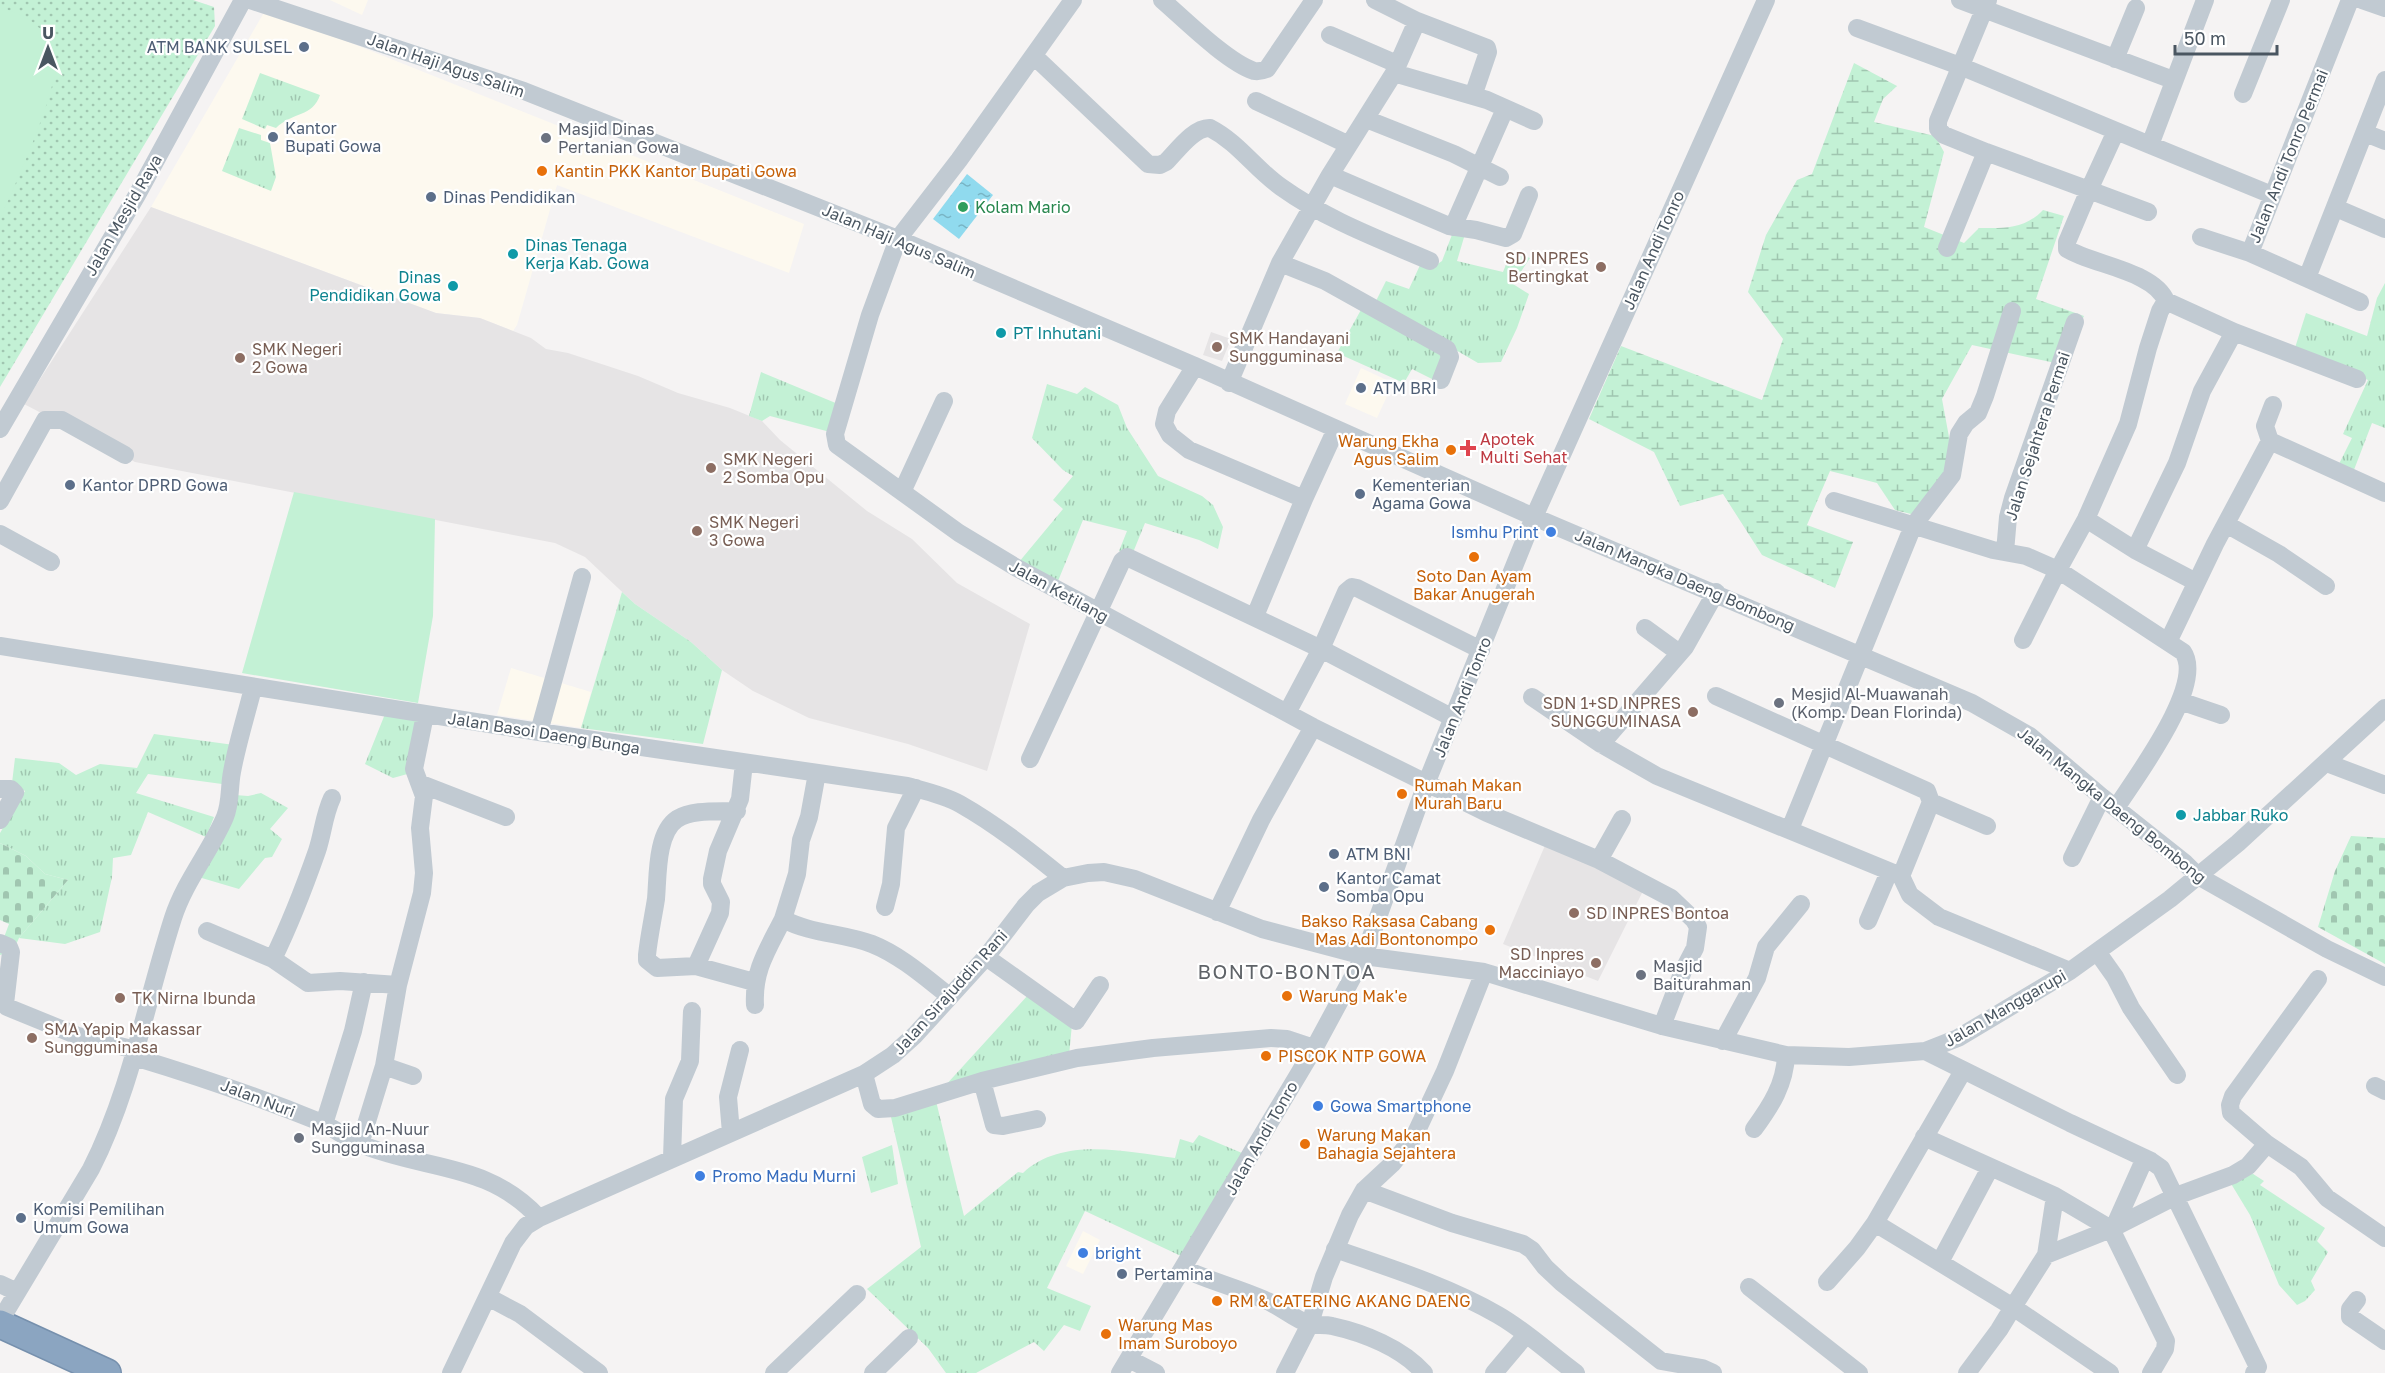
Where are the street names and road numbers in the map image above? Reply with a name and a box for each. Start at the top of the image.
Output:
street label: Jalan Haji Agus Salim [365,29,527,101]
street label: Jalan Andi Tonro Permai [2244,66,2332,246]
street label: Jalan Mesjid Raya [80,151,166,279]
street label: Jalan Andi Tonro [1618,187,1688,313]
street label: Jalan Haji Agus Salim [819,200,979,282]
street label: Jalan Sejahtera Permai [2000,349,2074,523]
street label: Jalan Mangka Daeng Bombong [1572,524,1798,636]
street label: Jalan Ketilang [1006,555,1112,627]
street label: Jalan Andi Tonro [1429,634,1495,760]
street label: Jalan Basoi Daeng Bunga [446,708,642,758]
street label: Jalan Mangka Daeng Bombong [2014,723,2210,887]
street label: Jalan Sirajuddin Rani [889,925,1011,1059]
street label: Jalan Manggarupi [1941,965,2069,1051]
street label: Jalan Nuri [218,1075,298,1121]
street label: Jalan Andi Tonro [1220,1077,1302,1199]

